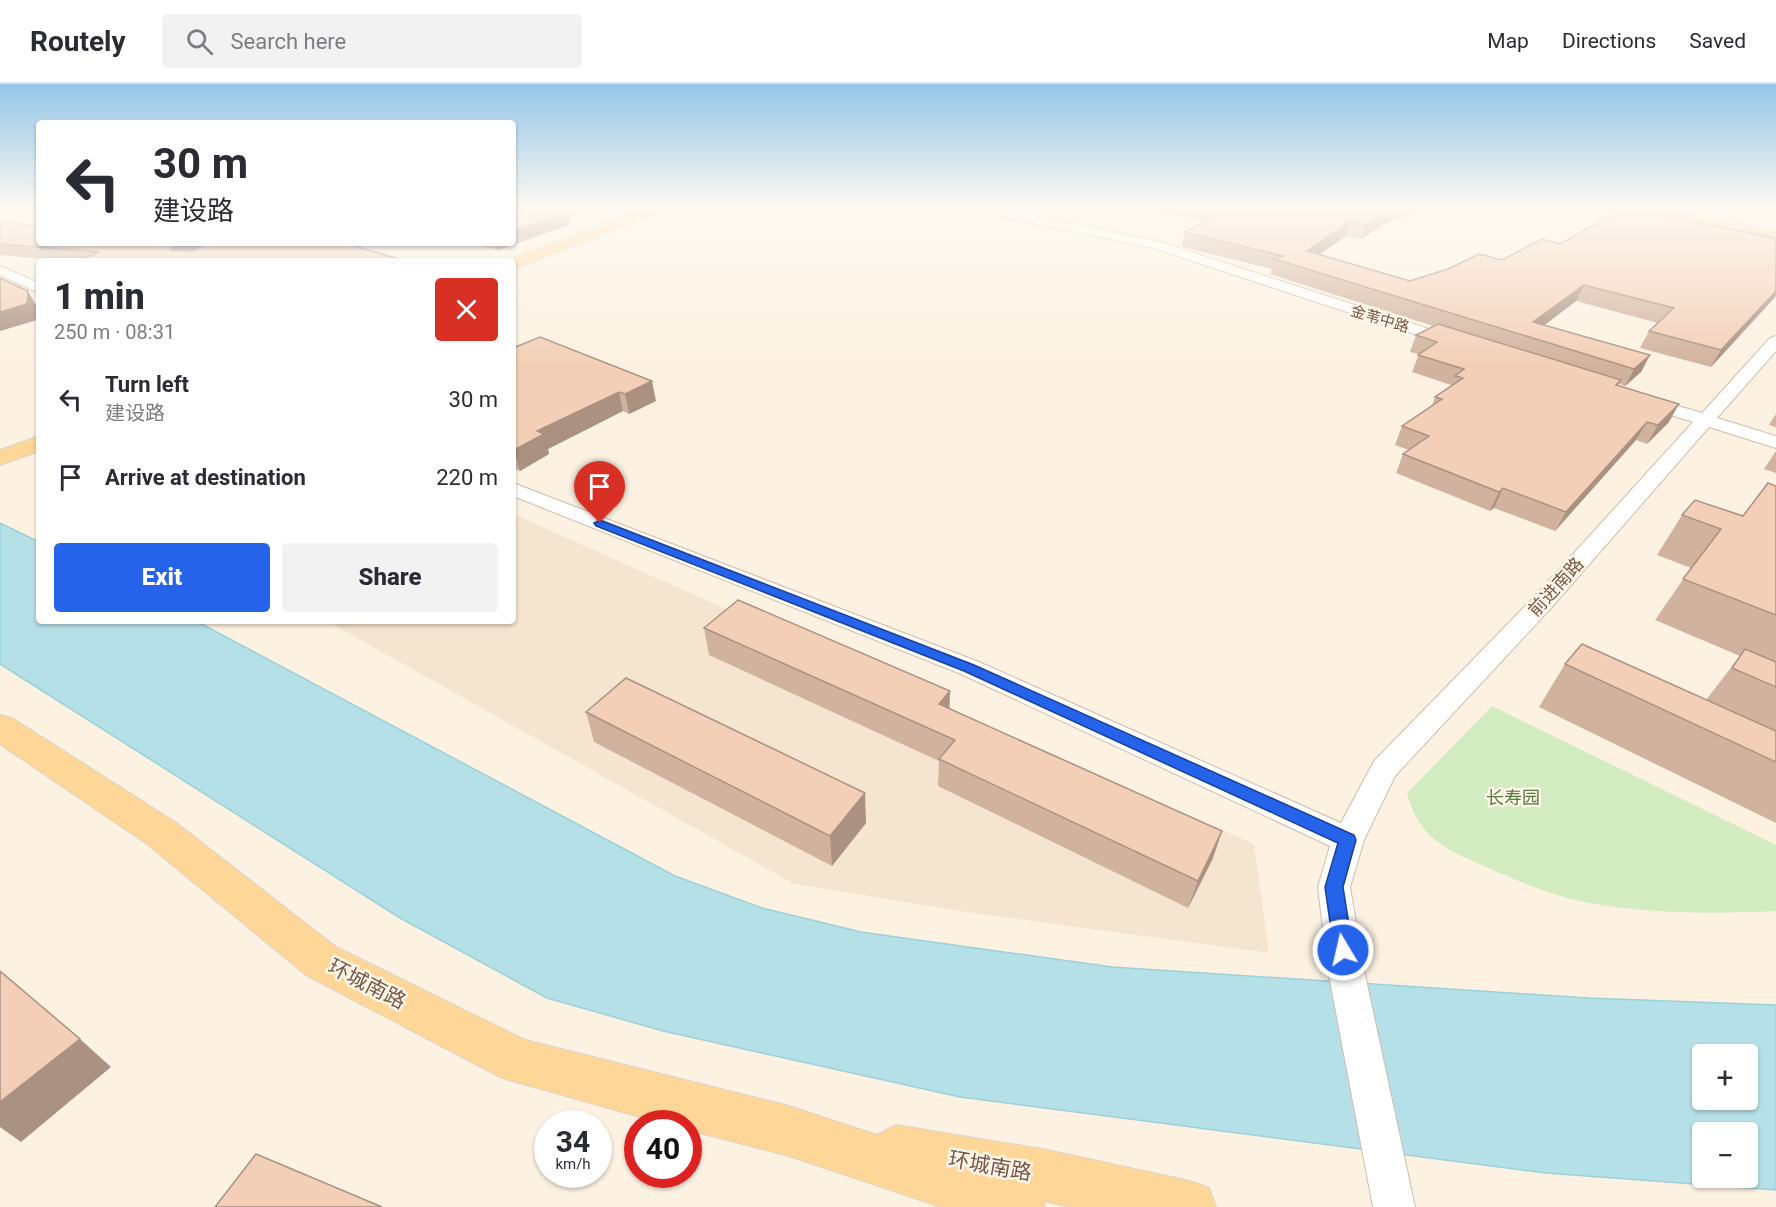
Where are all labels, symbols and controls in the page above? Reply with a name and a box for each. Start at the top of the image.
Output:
search box [162,14,582,68]
text: Routely [30,25,126,58]
icon: search [183,25,216,58]
text: Search here [231,29,346,54]
text: Map [1487,29,1529,53]
text: Directions [1562,29,1656,53]
text: Saved [1689,29,1746,53]
text: 30 m [153,139,248,188]
icon: left [54,144,132,222]
text: 建设路 [153,195,234,227]
text: 1 min [54,276,145,318]
button: close [435,278,498,341]
street label: 金苇中路 [1349,302,1411,336]
text: 250 m · 08:31 [54,320,175,344]
text: Turn left [105,372,189,397]
icon: left [54,383,87,416]
text: 30 m [449,387,498,412]
text: 建设路 [105,401,165,425]
icon: arrive [54,461,87,494]
pin [574,461,625,523]
text: Arrive at destination [105,465,306,490]
text: 220 m [436,465,498,490]
icon: arrive [583,470,616,503]
button: Exit [54,543,270,612]
button: Share [282,543,498,612]
street label: 前进南路 [1524,553,1588,620]
park label: 长寿园 [1486,787,1540,808]
position arrow [1311,918,1375,982]
street label: 环城南路 [324,954,410,1014]
map controls [1692,1044,1758,1188]
button: + [1692,1044,1758,1110]
speed limit sign: 40 [624,1110,702,1188]
button: − [1692,1122,1758,1188]
text: 34 [556,1124,590,1159]
street label: 环城南路 [947,1147,1033,1185]
text: km/h [555,1155,591,1173]

